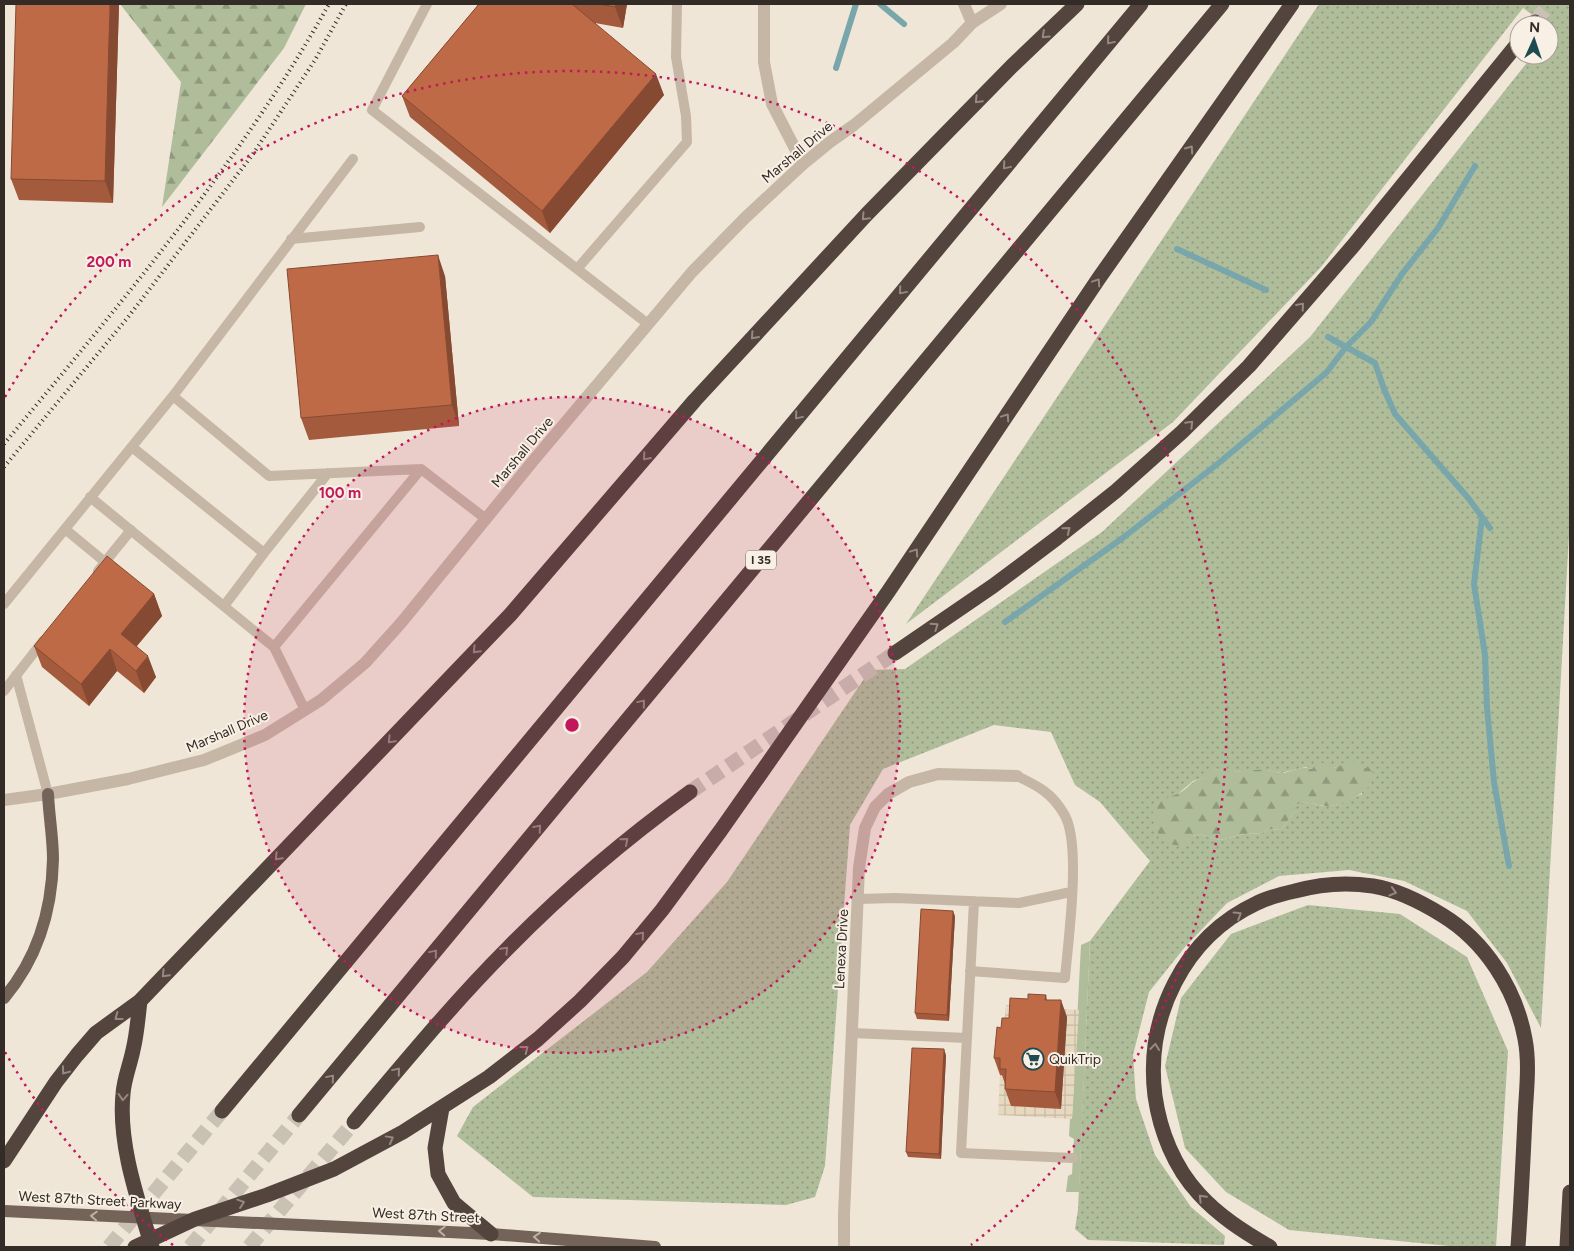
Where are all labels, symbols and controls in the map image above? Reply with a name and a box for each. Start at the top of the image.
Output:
north arrow [1509,15,1559,65]
text: N [1529,19,1541,36]
one-way arrow [1041,29,1050,38]
one-way arrow [1107,35,1115,44]
one-way arrow [975,95,984,104]
street label: Marshall Drive [758,118,836,187]
one-way arrow [1184,145,1193,155]
one-way arrow [1003,160,1011,169]
one-way arrow [862,211,871,220]
text: 200 m [87,253,131,271]
one-way arrow [1091,278,1100,288]
one-way arrow [899,285,908,294]
one-way arrow [1295,303,1304,312]
one-way arrow [751,330,760,339]
one-way arrow [795,411,804,420]
street label: Marshall Drive [488,413,557,491]
one-way arrow [1000,413,1009,423]
one-way arrow [1184,421,1193,430]
one-way arrow [643,452,652,461]
text: 100 m [319,484,361,502]
one-way arrow [1061,527,1070,536]
one-way arrow [909,548,918,557]
road number: I 35 [746,550,776,570]
one-way arrow [930,622,939,632]
one-way arrow [473,644,482,653]
one-way arrow [636,699,645,708]
street label: Marshall Drive [184,706,271,756]
centre of rings [563,716,581,734]
one-way arrow [387,734,396,743]
one-way arrow [532,825,541,834]
one-way arrow [620,838,629,847]
one-way arrow [275,851,284,860]
one-way arrow [1389,886,1397,896]
street label: Lenexa Drive [831,908,852,989]
one-way arrow [1232,911,1241,921]
one-way arrow [635,932,644,941]
one-way arrow [499,947,508,956]
one-way arrow [429,950,437,959]
one-way arrow [162,968,171,977]
one-way arrow [114,1011,124,1020]
one-way arrow [1149,1043,1160,1051]
one-way arrow [519,1047,528,1055]
supermarket icon: QuikTrip [1021,1047,1045,1071]
place label: QuikTrip [1049,1051,1101,1068]
one-way arrow [62,1065,70,1074]
one-way arrow [391,1068,399,1077]
one-way arrow [325,1075,333,1084]
one-way arrow [118,1093,129,1101]
one-way arrow [385,1136,394,1146]
street label: West 87th Street Parkway [18,1188,182,1213]
one-way arrow [1199,1194,1208,1203]
one-way arrow [236,1199,245,1209]
street label: West 87th Street [372,1204,480,1227]
one-way arrow [90,1210,98,1221]
one-way arrow [438,1226,446,1237]
one-way arrow [532,1232,540,1243]

